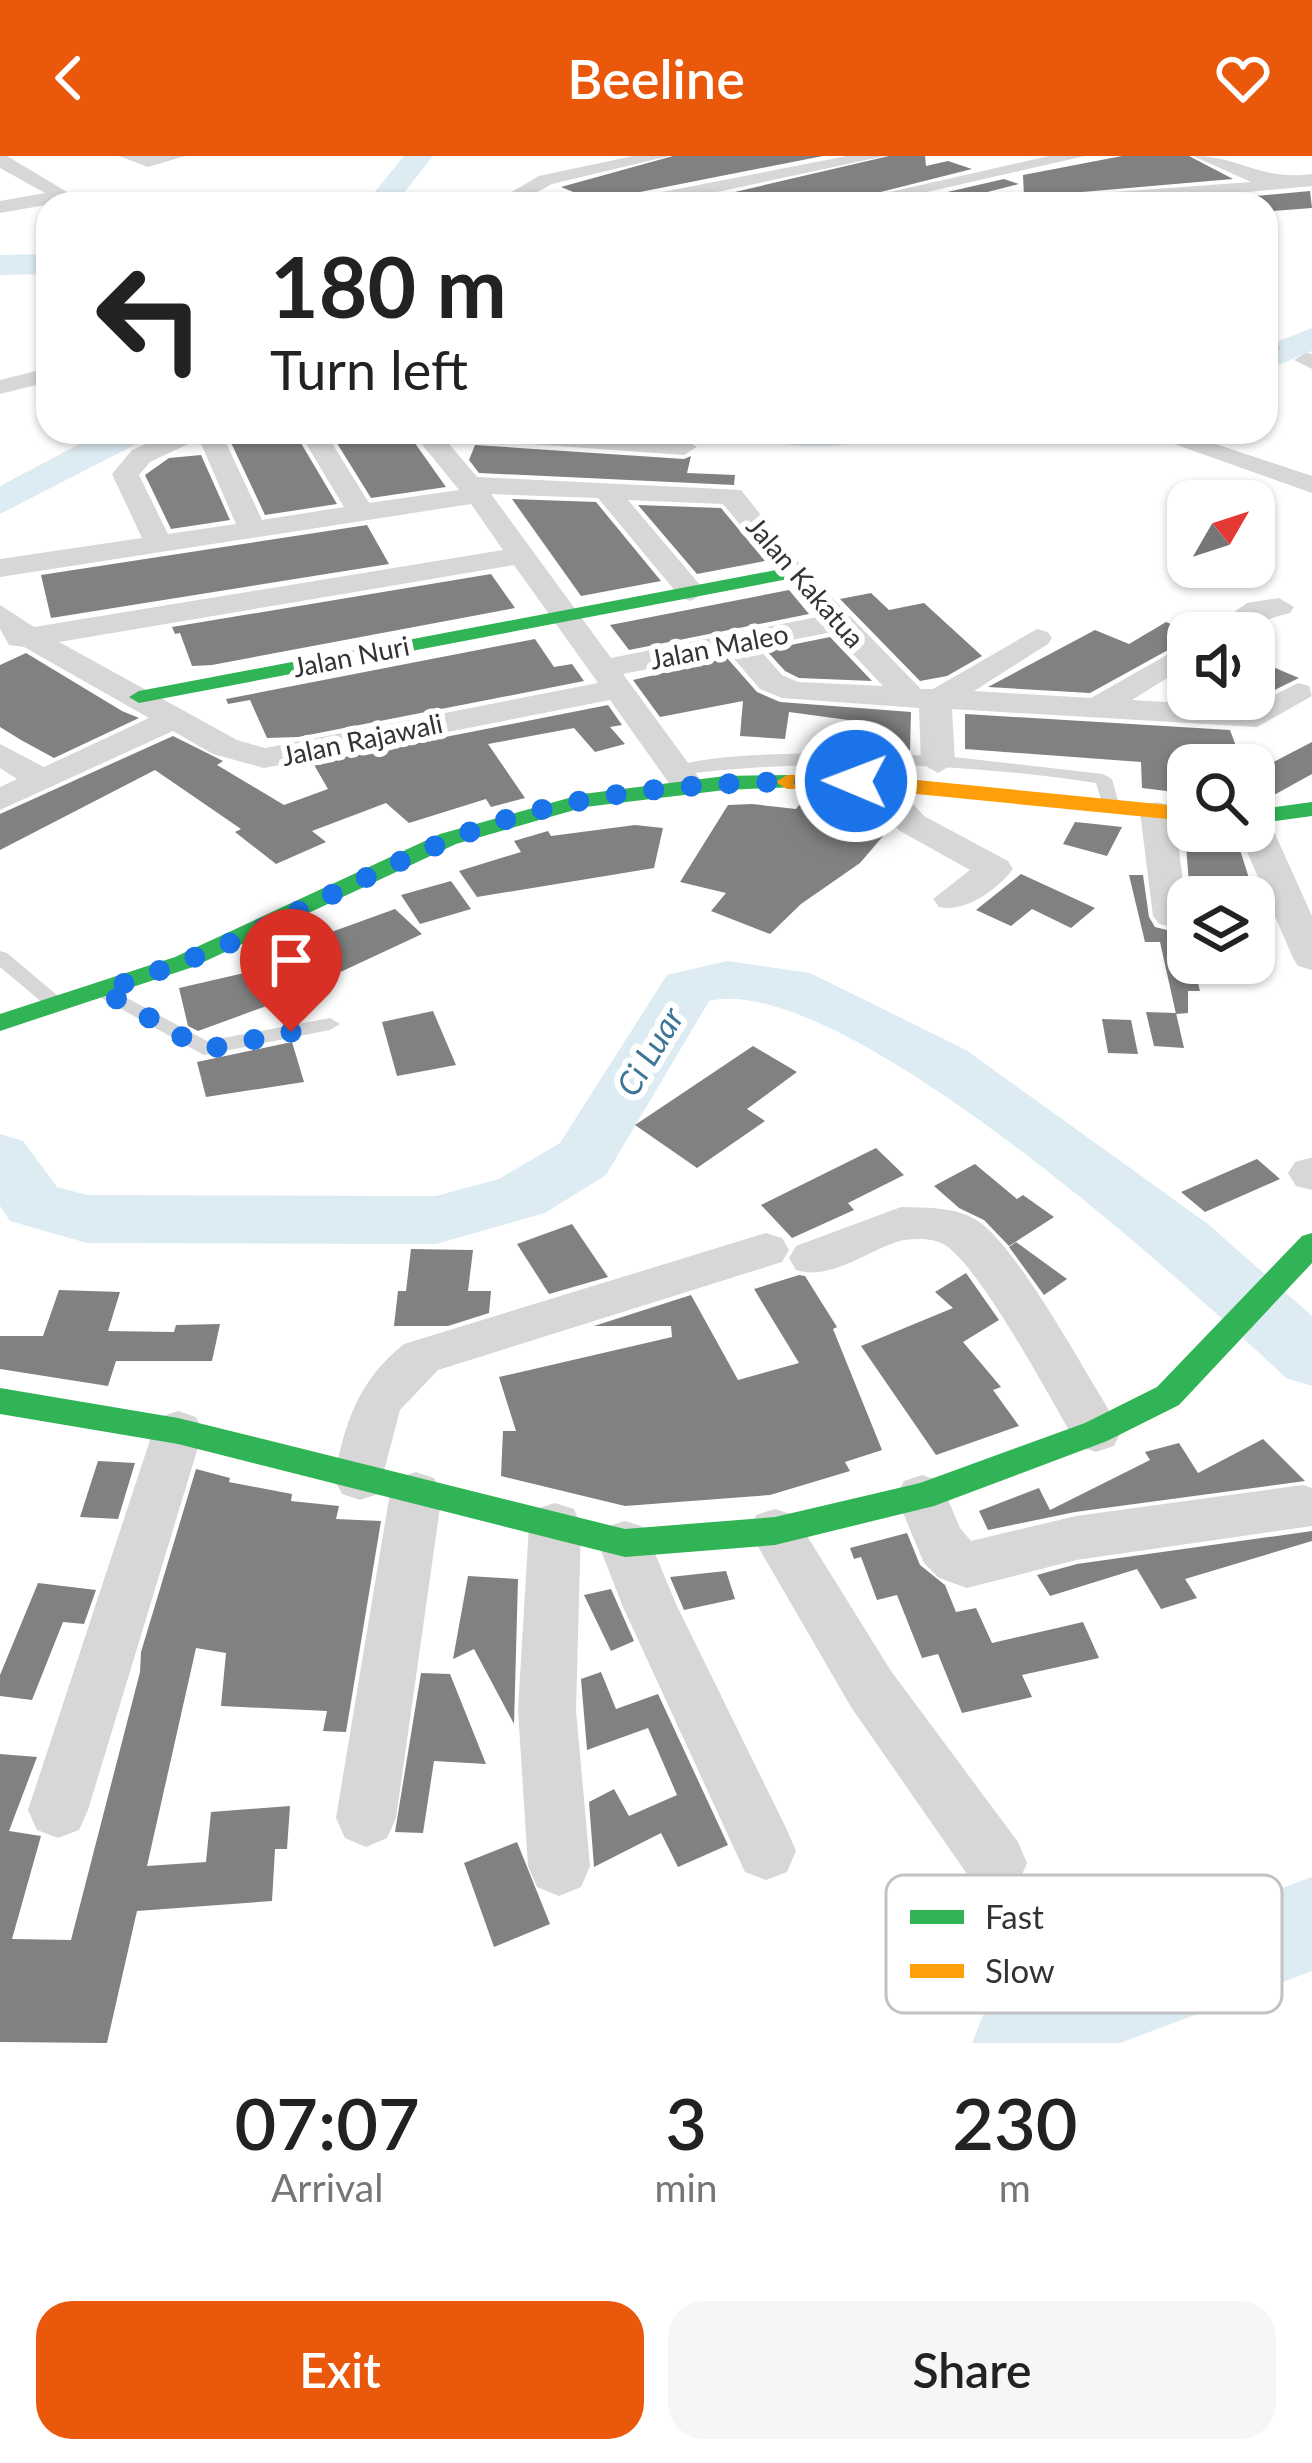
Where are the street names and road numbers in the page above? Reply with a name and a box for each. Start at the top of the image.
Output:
street label: Jalan Kakatua [740,510,872,654]
street label: Jalan Maleo [647,616,791,676]
street label: Jalan Nuri [290,629,412,683]
street label: Jalan Rajawali [279,706,445,772]

